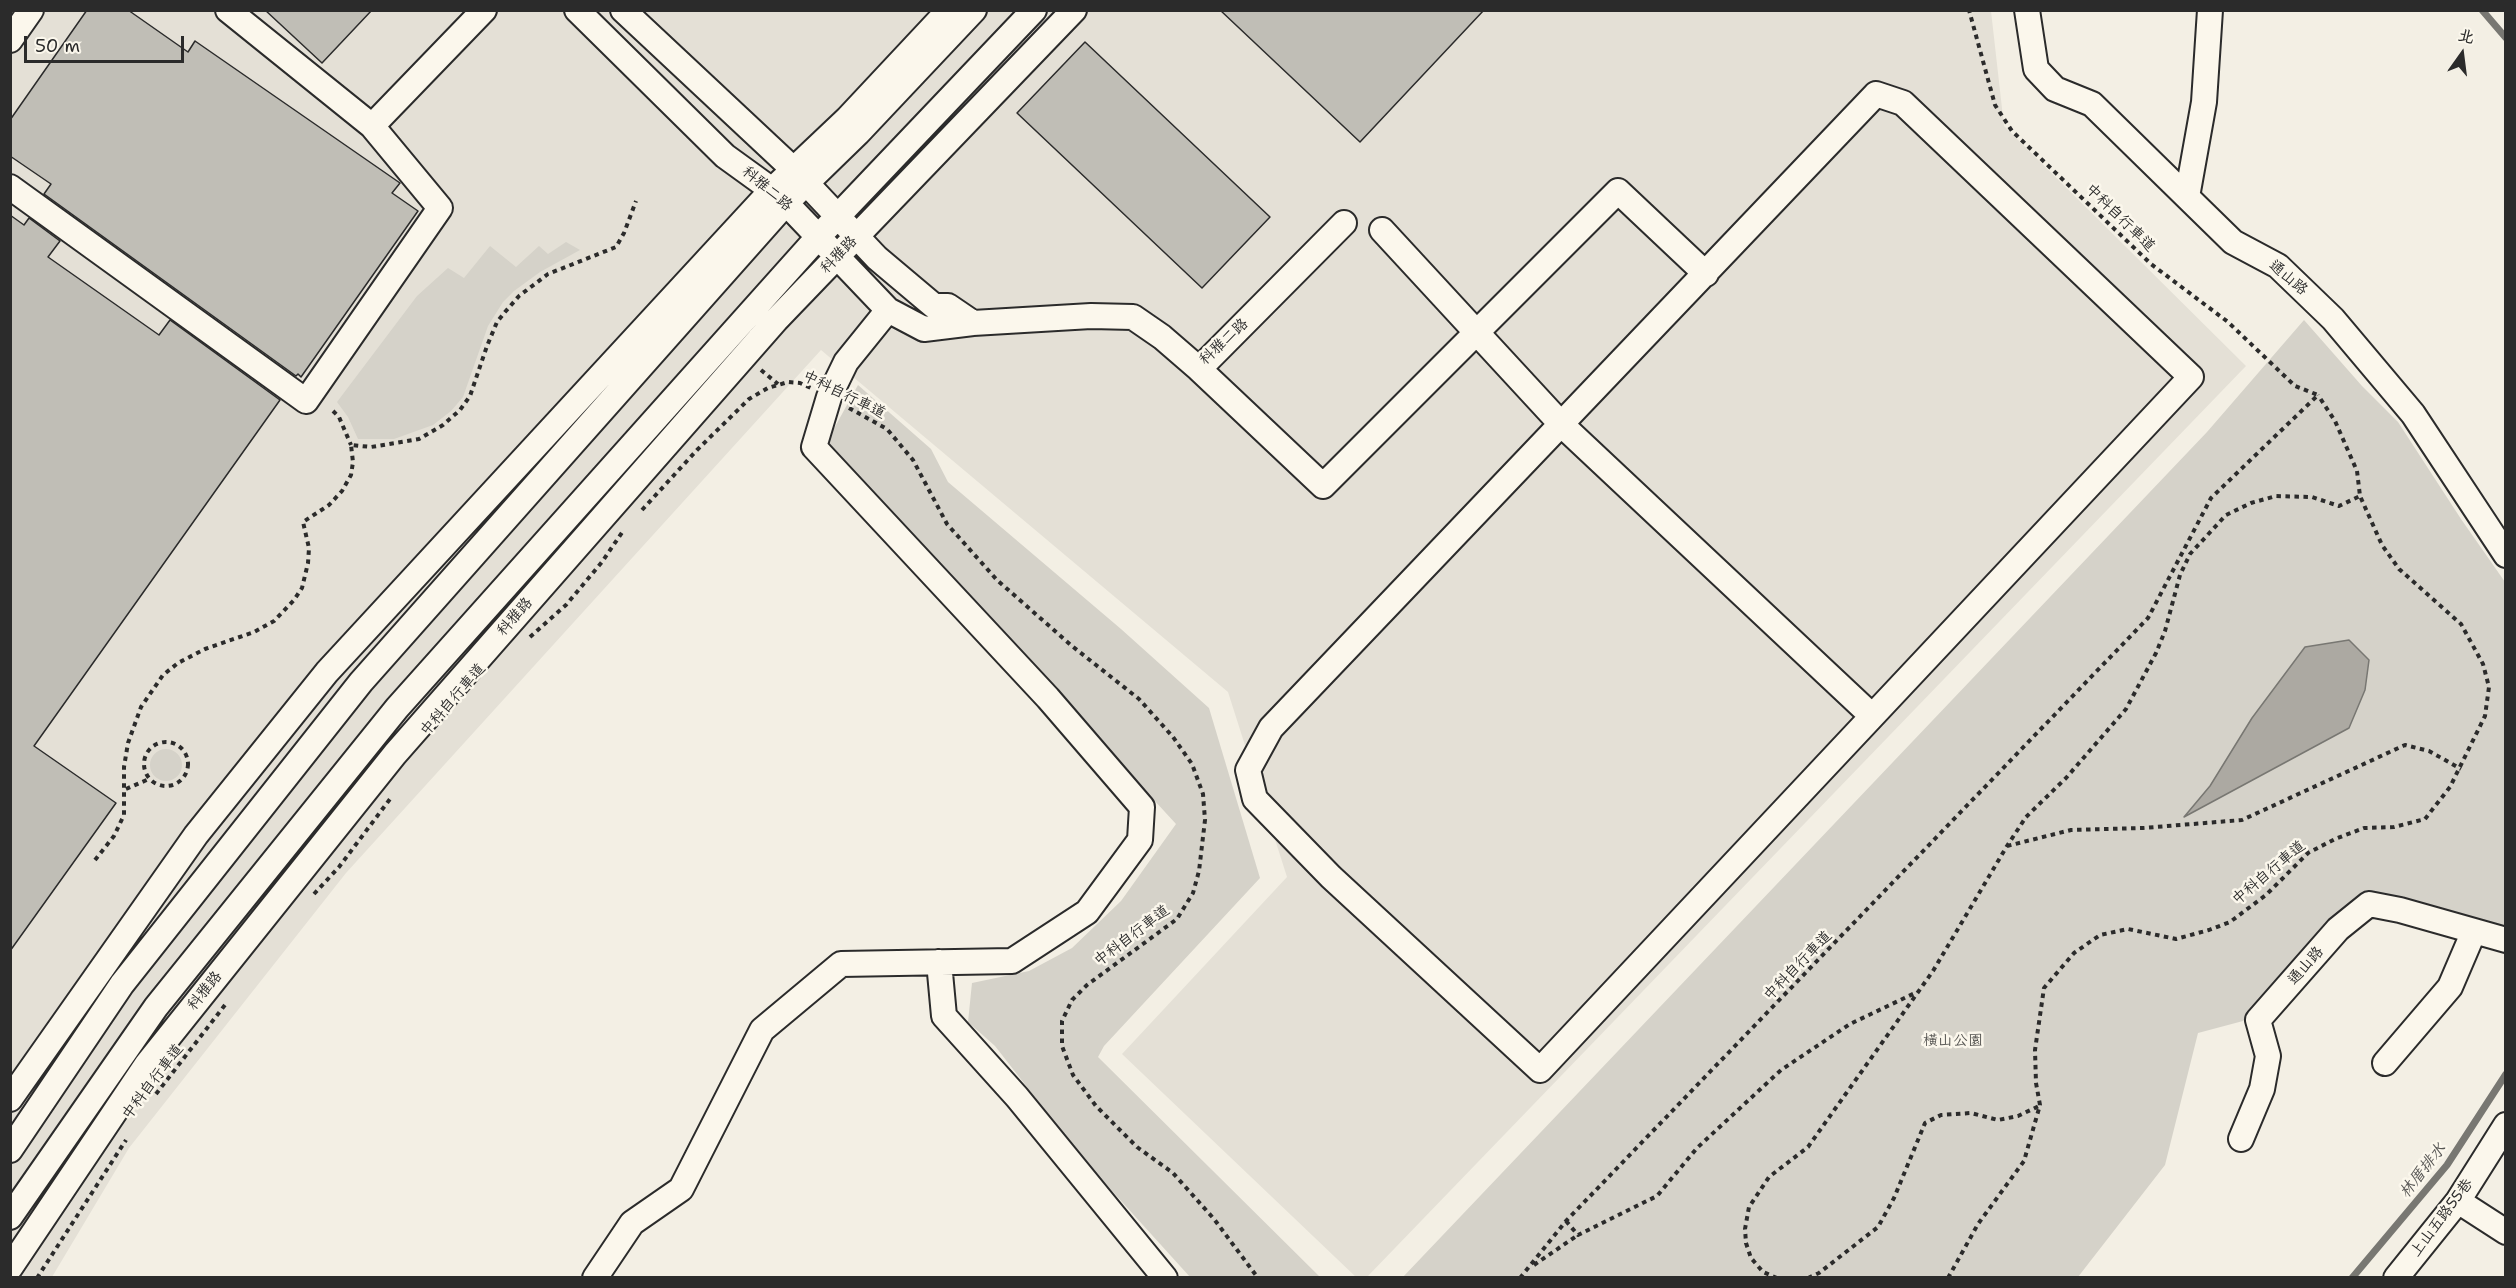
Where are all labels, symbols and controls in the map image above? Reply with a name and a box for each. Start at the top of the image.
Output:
scale bar [27,24,188,62]
north arrow [2432,24,2492,84]
text: 北 [2456,24,2477,48]
text: 50 m [35,34,80,58]
street label: 科雅二路 [738,163,796,215]
street label: 中科自行車道 [2081,180,2159,256]
street label: 科雅路 [817,233,861,277]
street label: 通山路 [2265,257,2311,299]
street label: 科雅二路 [1196,315,1252,369]
street label: 中科自行車道 [800,367,888,423]
street label: 科雅路 [493,594,537,640]
street label: 中科自行車道 [417,660,489,740]
street label: 中科自行車道 [2229,837,2309,909]
street label: 中科自行車道 [1091,902,1173,970]
street label: 中科自行車道 [1760,927,1836,1005]
street label: 通山路 [2284,943,2328,989]
street label: 科雅路 [184,968,226,1014]
park label: 橫山公園 [1923,1032,1983,1050]
street label: 中科自行車道 [119,1041,187,1123]
water label: 林厝排水 [2396,1140,2450,1202]
street label: 上山五路55巷 [2407,1175,2477,1261]

